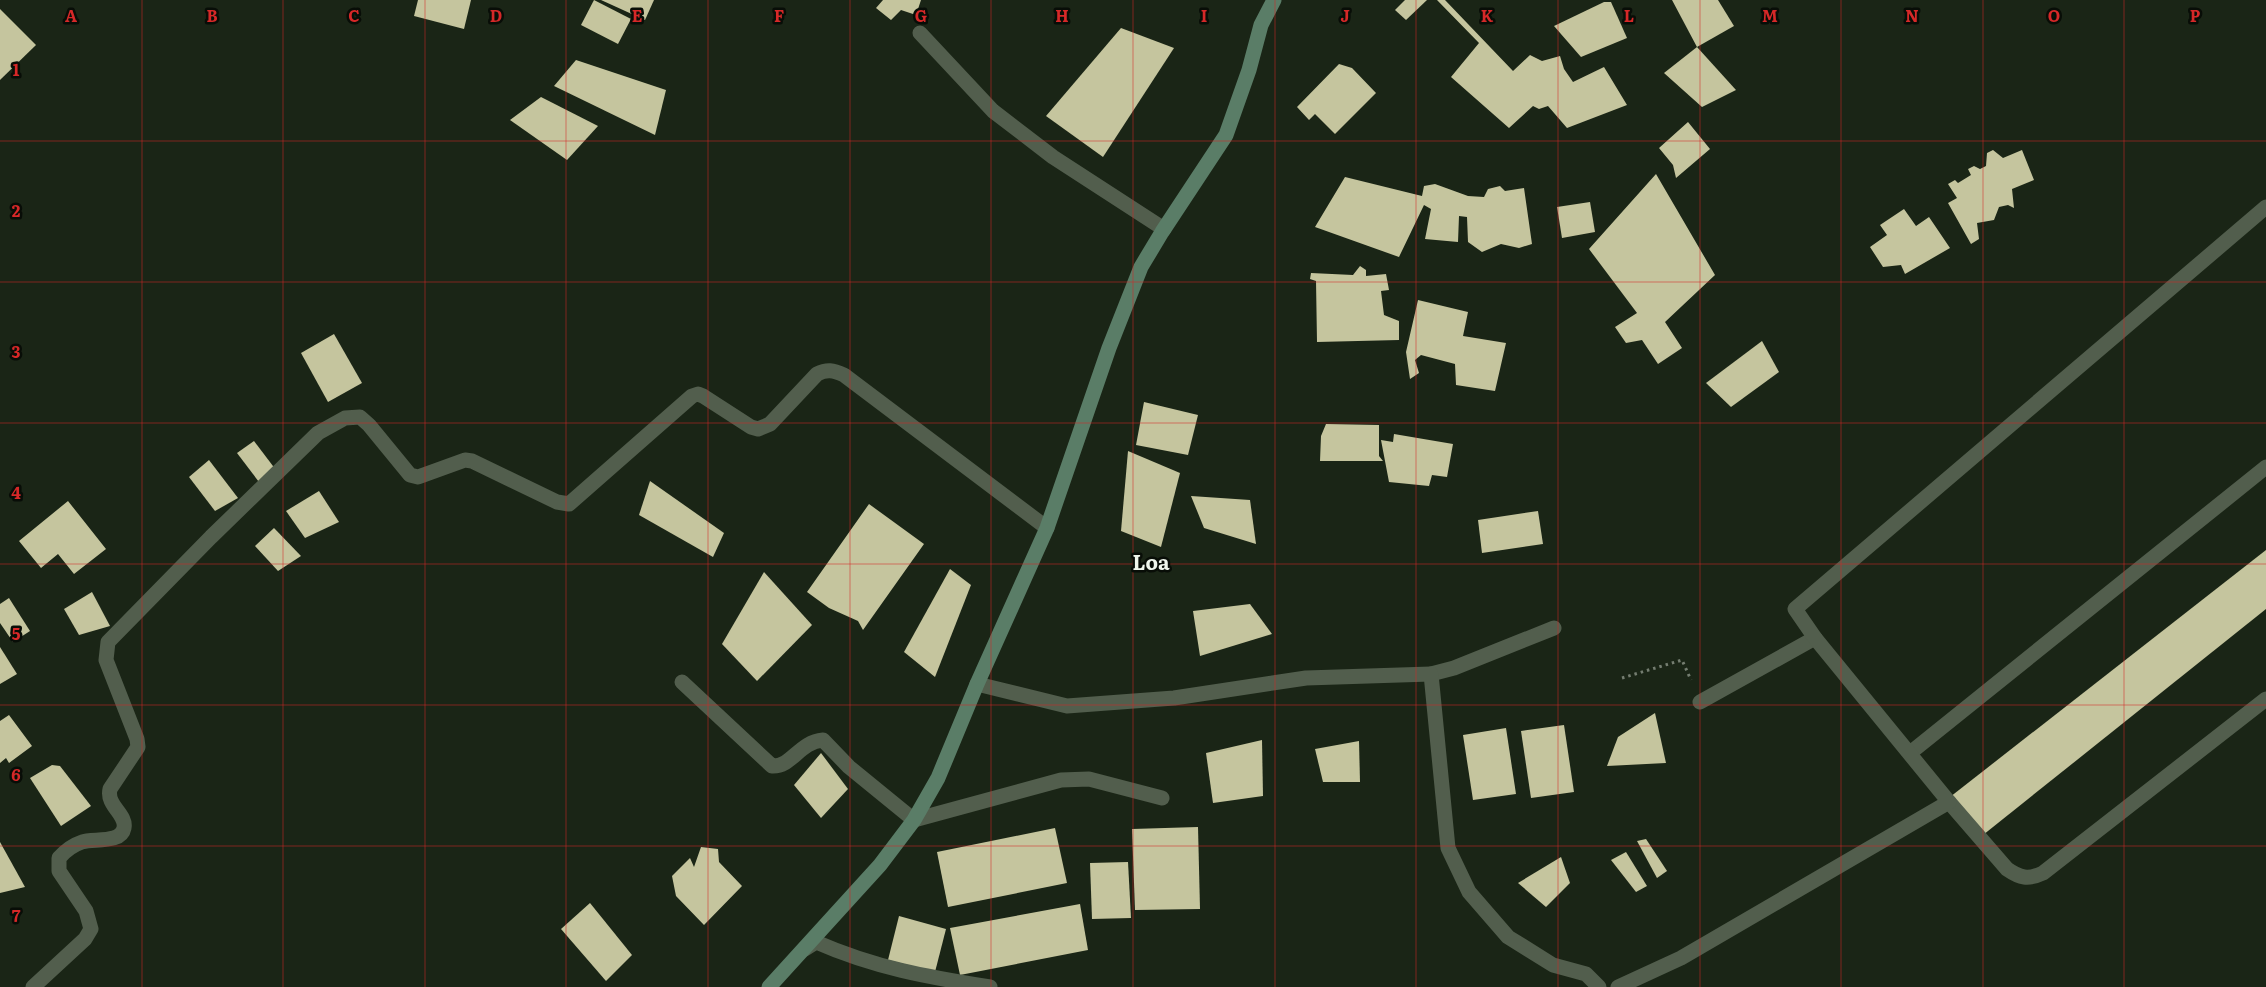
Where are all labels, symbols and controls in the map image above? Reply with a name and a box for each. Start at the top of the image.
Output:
text: A [65,3,77,27]
text: B [206,3,218,27]
text: C [348,3,360,27]
text: D [490,3,502,27]
text: E [632,3,643,27]
text: F [774,3,784,27]
text: G [915,3,927,27]
text: H [1055,3,1069,27]
text: I [1201,3,1207,27]
text: J [1340,3,1350,27]
text: K [1481,3,1494,27]
text: L [1624,3,1634,27]
text: M [1762,3,1778,27]
text: N [1905,3,1919,27]
text: O [2048,3,2060,27]
text: P [2190,3,2201,27]
text: 1 [13,57,20,81]
text: 2 [12,198,21,222]
text: 3 [12,339,21,363]
text: 4 [11,480,21,504]
district label: Loa [1132,546,1170,576]
text: 5 [12,621,21,645]
text: 6 [11,762,21,786]
text: 7 [12,903,21,927]

